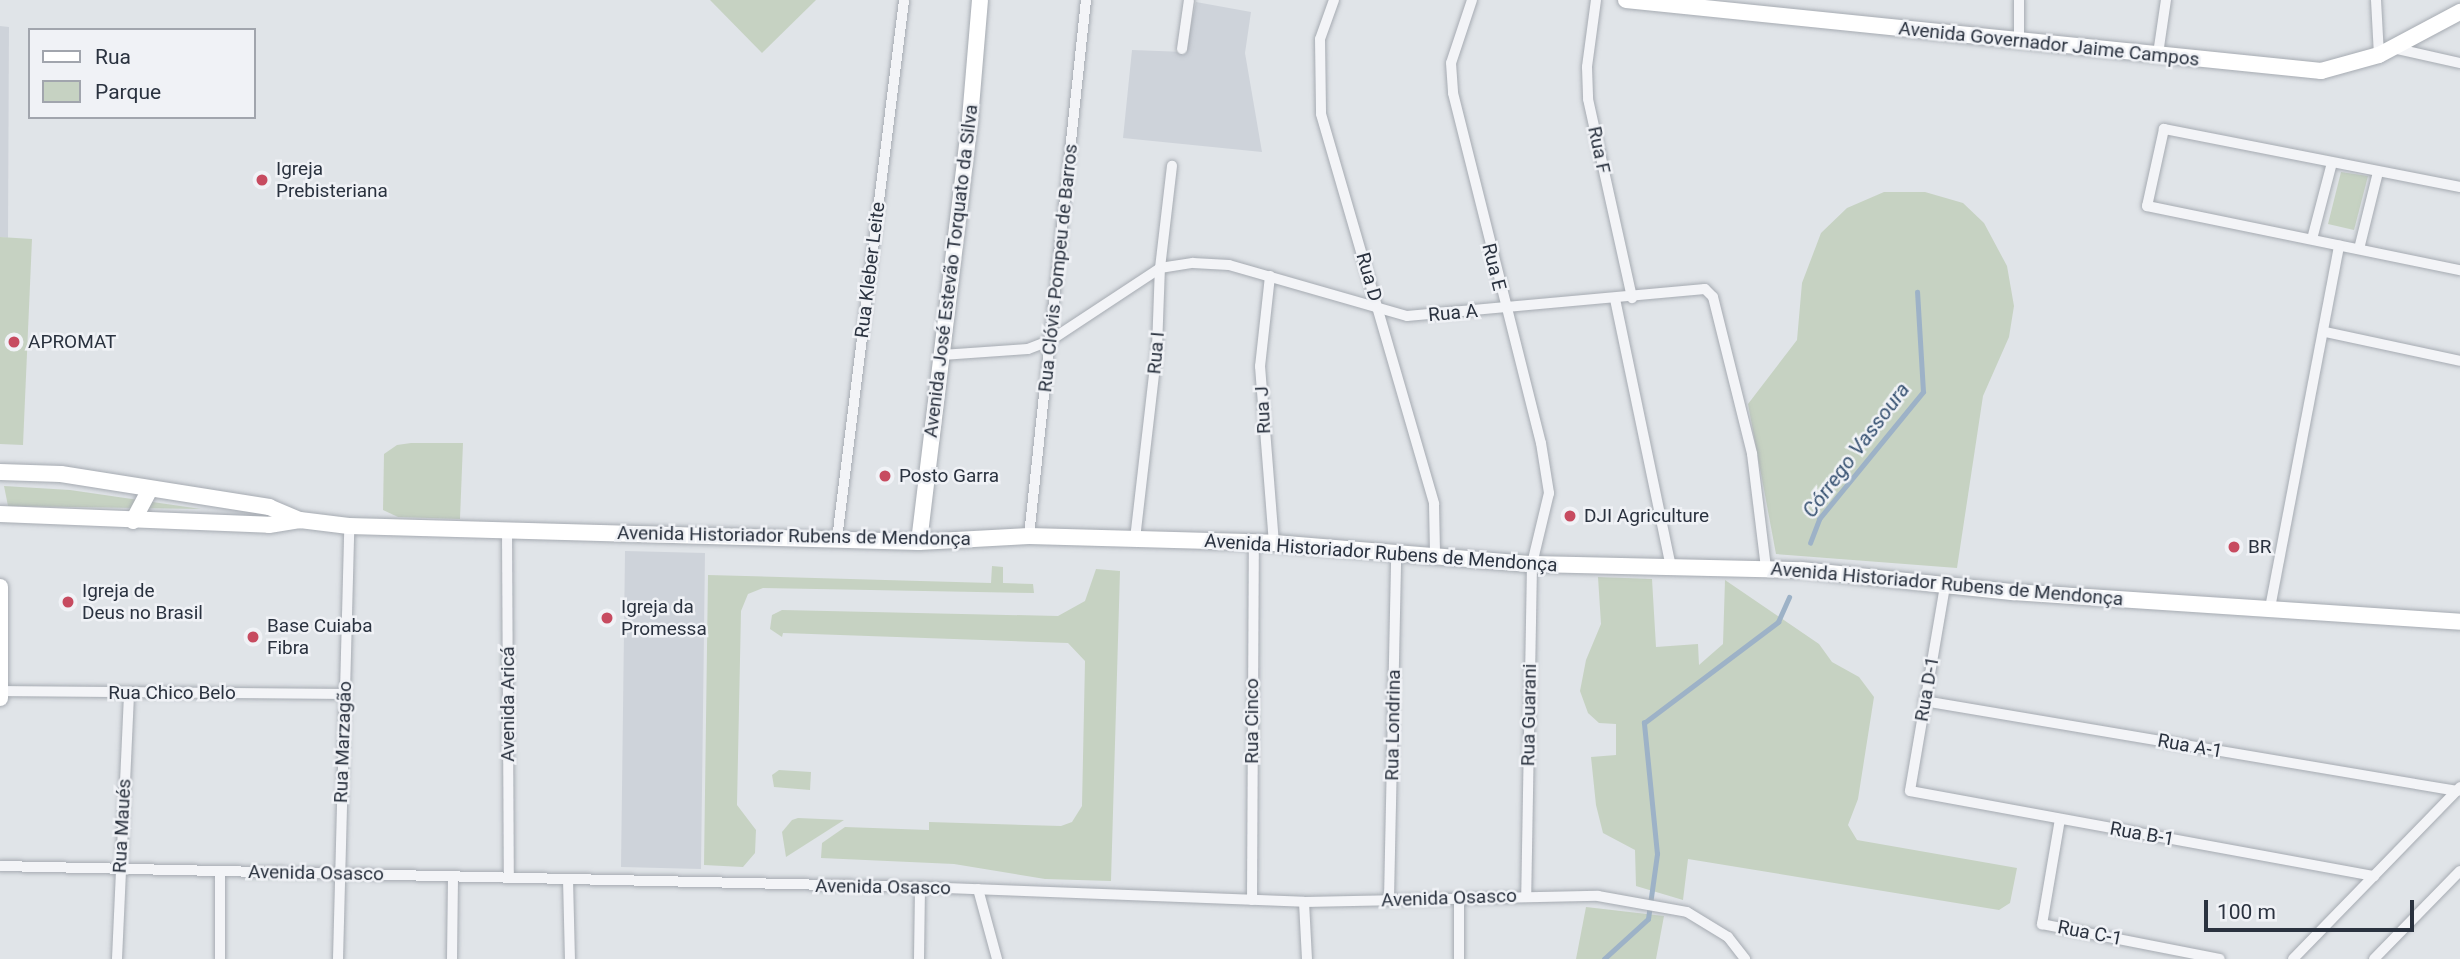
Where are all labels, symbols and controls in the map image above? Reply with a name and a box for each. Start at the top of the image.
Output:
street label: Avenida Governador Jaime Campos [1897,17,2201,71]
legend [28,28,256,119]
text: Rua [95,45,131,69]
text: Parque [95,80,161,104]
street label: Avenida José Estevão Torquato da Silva [919,103,983,439]
street label: Rua F [1583,124,1615,176]
street label: Rua Clóvis Pompeu de Barros [1034,143,1082,393]
place label: Igreja Prebisteriana [276,158,388,202]
marker: Igreja Prebisteriana [254,172,270,188]
street label: Rua Kleber Leite [850,201,890,339]
street label: Rua E [1477,241,1511,293]
street label: Rua D [1351,250,1387,304]
street label: Rua A [1427,299,1479,327]
place label: APROMAT [28,331,116,353]
street label: Rua I [1143,331,1169,375]
marker: APROMAT [6,334,22,350]
water label: Córrego Vassoura [1797,378,1915,522]
street label: Rua J [1250,386,1276,434]
place label: Posto Garra [899,465,999,487]
marker: Posto Garra [877,468,893,484]
place label: DJI Agriculture [1584,505,1709,527]
marker: DJI Agriculture [1562,508,1578,524]
street label: Avenida Historiador Rubens de Mendonça [617,522,971,550]
street label: Avenida Historiador Rubens de Mendonça [1204,529,1558,577]
place label: BR [2248,536,2272,558]
marker: BR [2226,539,2242,555]
street label: Avenida Historiador Rubens de Mendonça [1770,557,2124,611]
place label: Igreja de Deus no Brasil [82,580,203,624]
marker: Igreja de Deus no Brasil [60,594,76,610]
place label: Igreja da Promessa [621,596,707,640]
marker: Igreja da Promessa [599,610,615,626]
place label: Base Cuiaba Fibra [267,615,373,659]
marker: Base Cuiaba Fibra [245,629,261,645]
street label: Avenida Aricá [497,646,519,762]
street label: Rua D-1 [1910,655,1944,723]
street label: Rua Guarani [1517,664,1541,766]
street label: Rua Londrina [1381,669,1405,781]
street label: Rua Cinco [1241,678,1263,764]
street label: Rua Marzagão [329,681,357,803]
street label: Rua Chico Belo [108,682,236,704]
street label: Rua A-1 [2156,729,2224,763]
street label: Rua Maués [108,778,136,874]
street label: Rua B-1 [2108,817,2176,851]
street label: Avenida Osasco [248,860,384,886]
street label: Avenida Osasco [815,874,951,900]
street label: Avenida Osasco [1381,884,1517,912]
scale bar [2208,886,2418,930]
text: 100 m [2217,900,2276,924]
street label: Rua C-1 [2056,916,2124,950]

